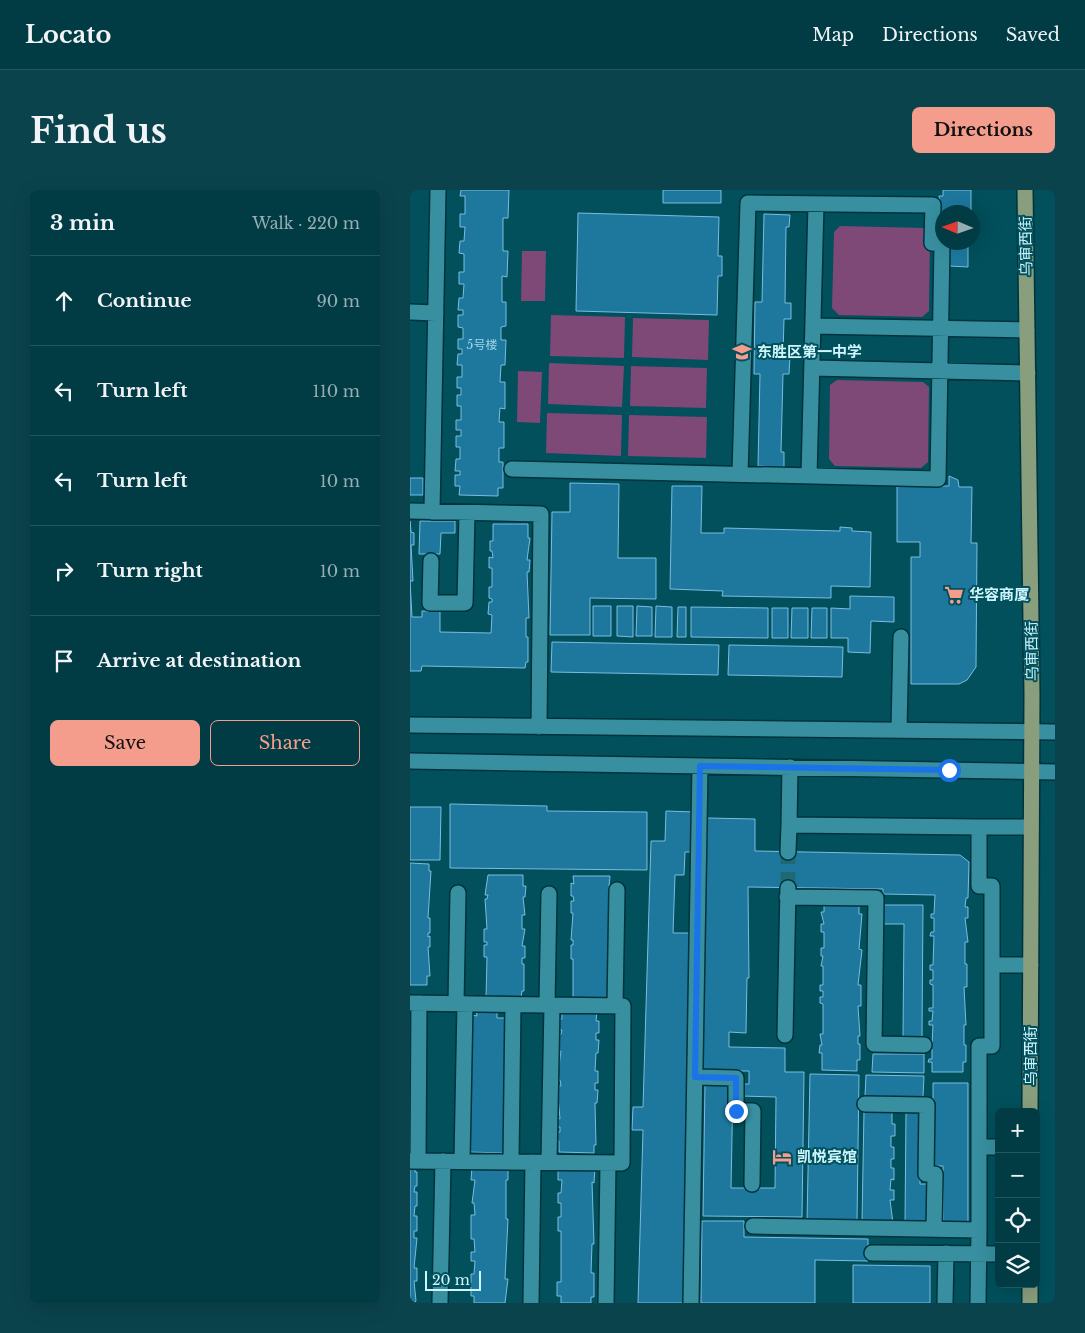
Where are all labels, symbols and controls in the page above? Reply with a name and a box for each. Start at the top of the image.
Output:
text: Locato [25,20,111,49]
text: Map [812,24,854,46]
text: Directions [882,24,978,46]
text: Saved [1006,24,1060,46]
button: Directions [912,107,1055,153]
text: Find us [30,109,167,152]
north arrow [935,205,980,250]
text: 3 min [50,210,115,236]
text: Walk · 220 m [252,213,360,233]
street label: 乌审西街 [1015,216,1036,276]
icon: ahead [50,287,78,315]
text: Continue [97,289,192,312]
text: 90 m [317,291,360,311]
house number: 5号楼 [467,337,497,352]
school or university icon: 东胜区第一中学 [731,341,753,363]
place label: 东胜区第一中学 [757,342,862,361]
icon: left [50,377,78,405]
text: Turn left [97,379,188,402]
text: 110 m [313,381,360,401]
icon: left [50,467,78,495]
text: Turn left [97,469,188,492]
text: 10 m [320,471,360,491]
icon: right [50,557,78,585]
text: Turn right [97,559,203,582]
text: 10 m [320,561,360,581]
supermarket icon: 华容商厦 [943,584,965,606]
place label: 华容商厦 [969,585,1029,604]
street label: 乌审西街 [1021,621,1042,681]
icon: arrive [50,647,78,675]
text: Arrive at destination [97,649,301,672]
button: Save [50,720,200,766]
button: Share [210,720,360,766]
route start [938,759,961,782]
street label: 乌审西街 [1021,1026,1040,1086]
route end [725,1100,748,1123]
map controls [995,1108,1040,1288]
button: + [995,1108,1040,1153]
hotel icon: 凯悦宾馆 [771,1146,793,1168]
place label: 凯悦宾馆 [797,1147,857,1166]
button: − [995,1153,1040,1198]
button: locate [995,1198,1040,1243]
button: layers [995,1243,1040,1288]
scale bar [425,1268,481,1291]
text: 20 m [432,1271,470,1289]

